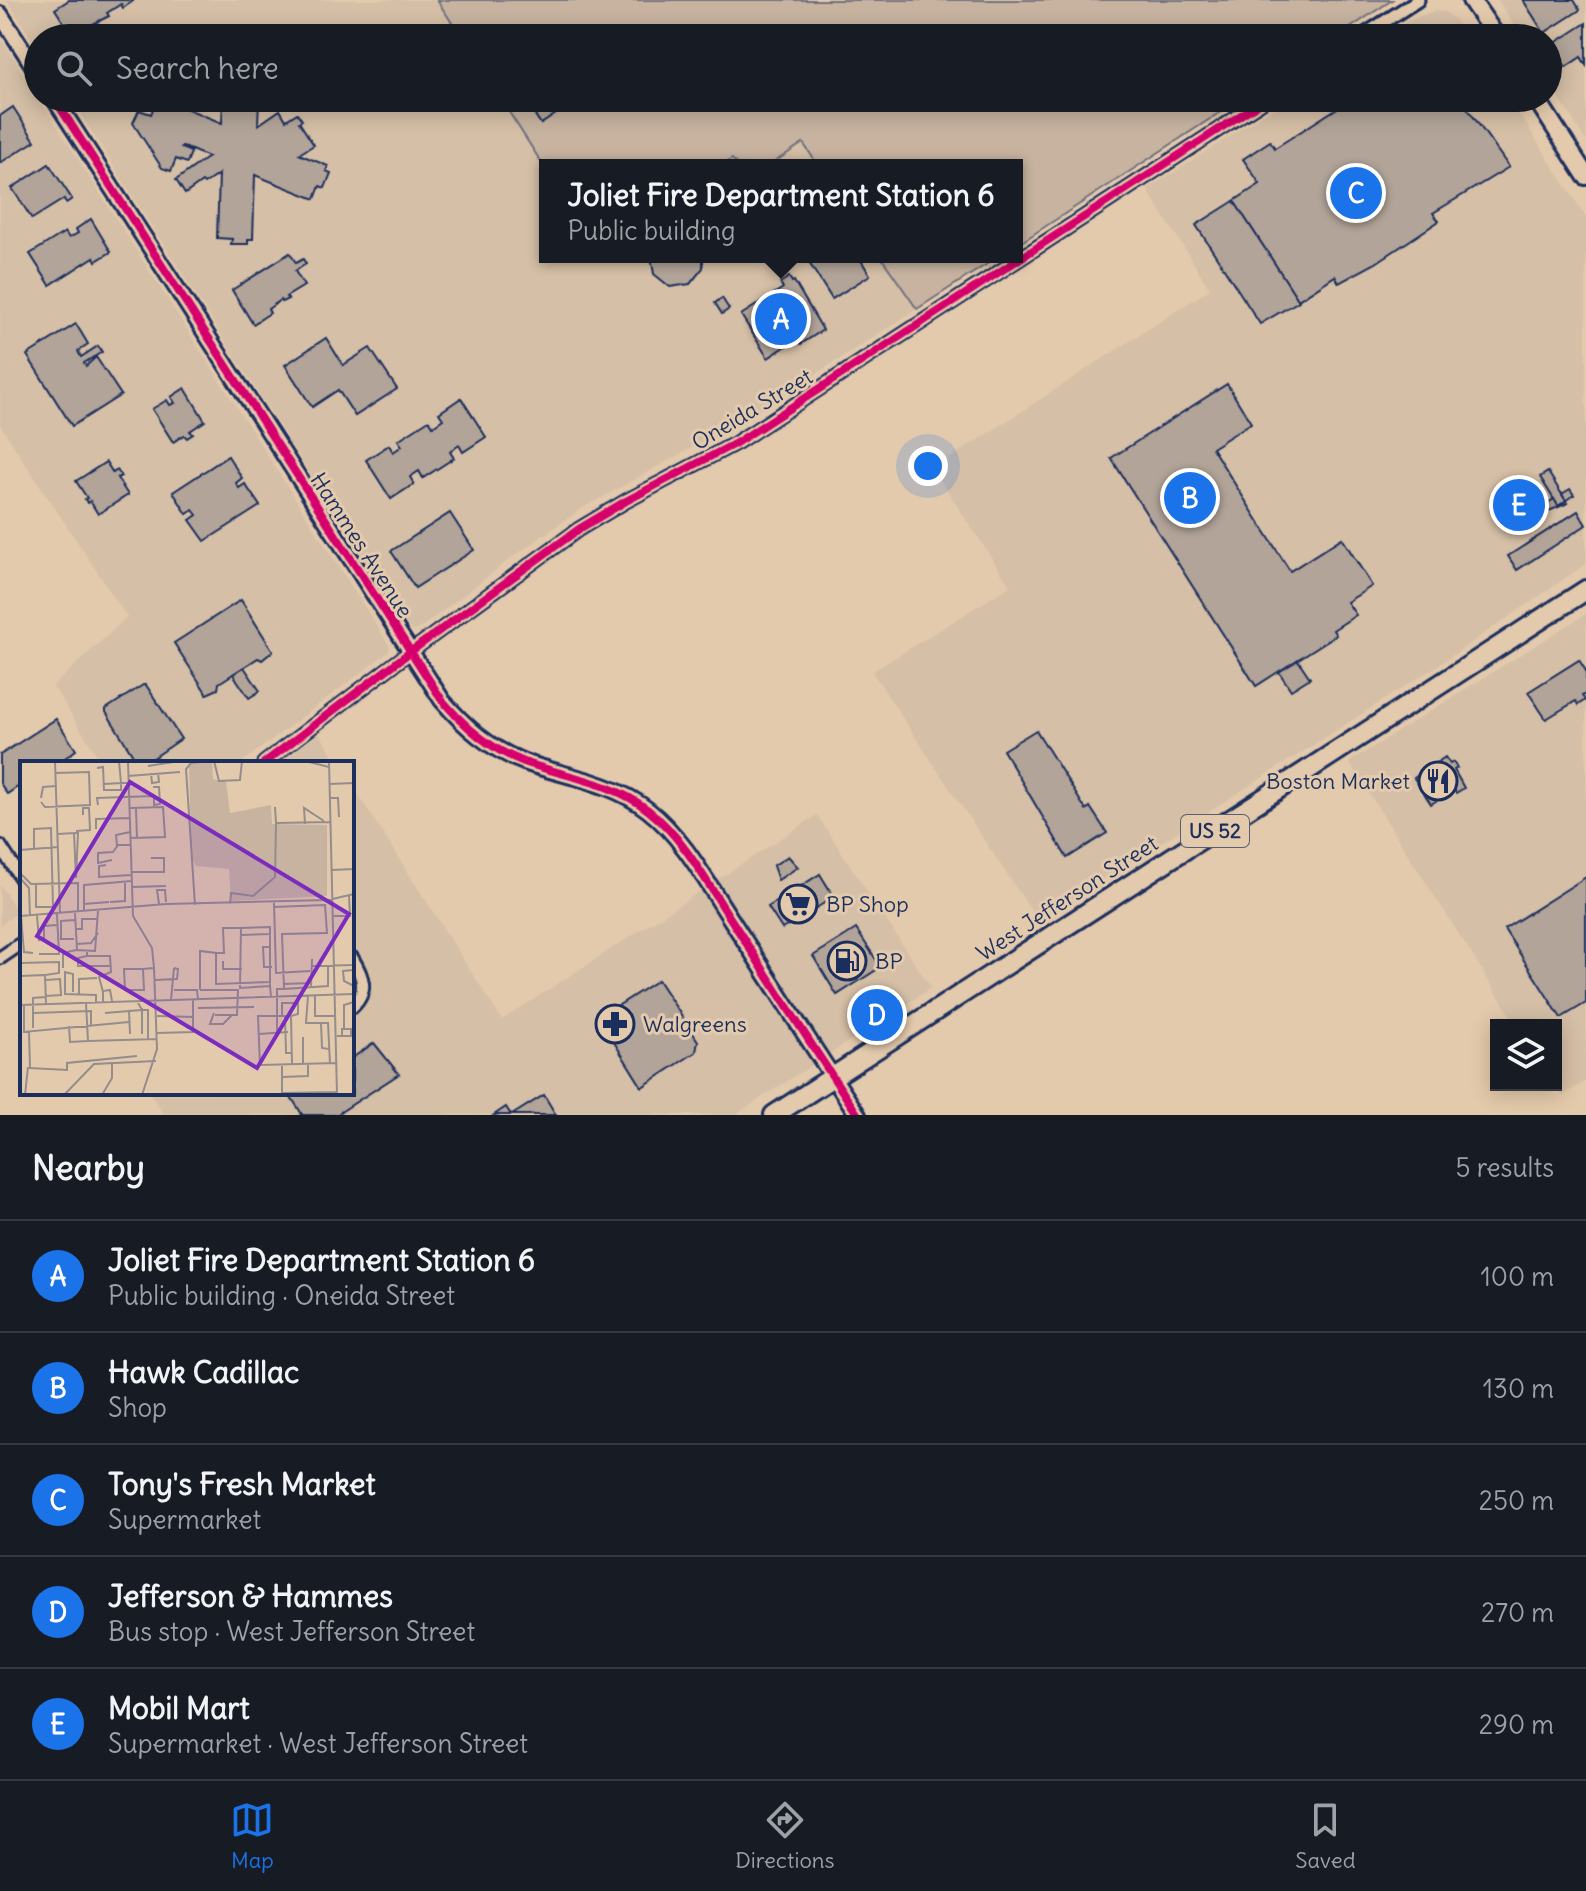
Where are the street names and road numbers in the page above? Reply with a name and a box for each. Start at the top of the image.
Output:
street label: Oneida Street [686,362,818,456]
street label: Hammes Avenue [305,467,419,623]
road number: US 52 [1181,815,1249,847]
street label: West Jefferson Street [971,829,1163,967]

